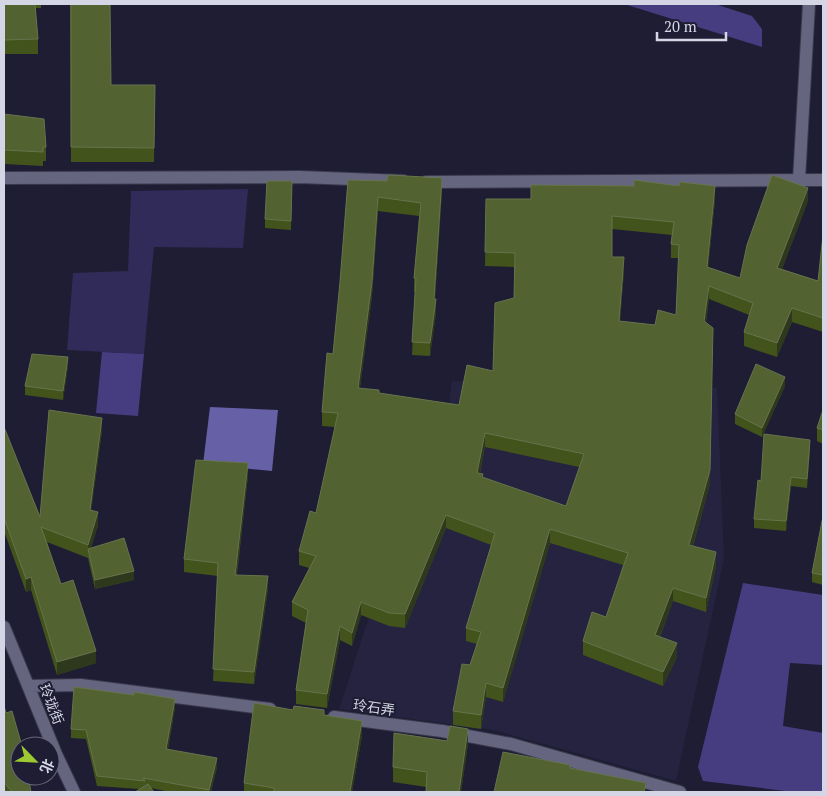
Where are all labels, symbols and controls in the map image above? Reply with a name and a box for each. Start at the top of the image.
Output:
scale bar [657,10,726,42]
text: 20 m [664,16,697,36]
street label: 玲珑街 [35,681,69,727]
street label: 玲石弄 [352,695,396,719]
north arrow [10,736,60,786]
text: 北 [36,756,59,777]

